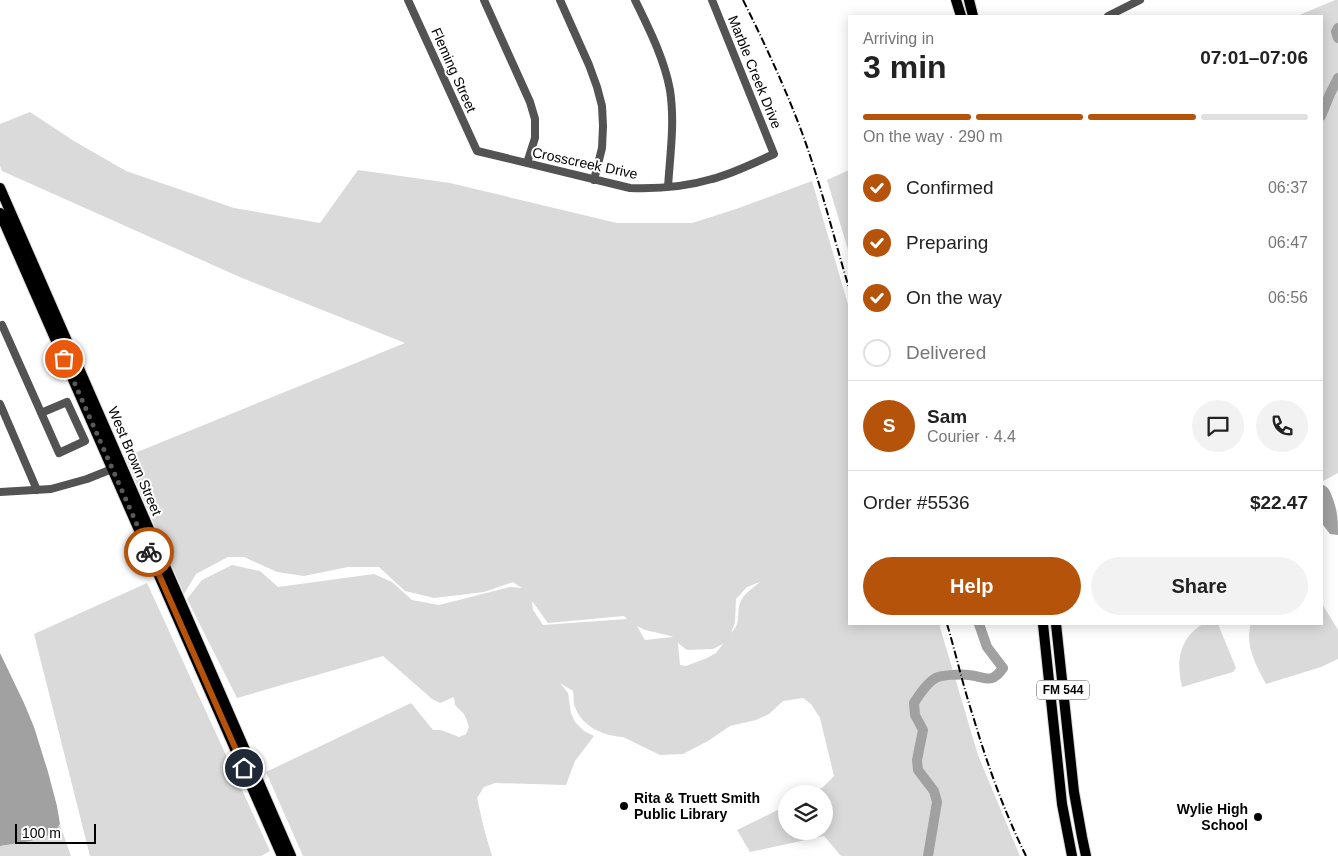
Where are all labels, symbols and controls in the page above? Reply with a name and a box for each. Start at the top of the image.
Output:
street label: Marble Creek Drive [725,13,785,131]
street label: Fleming Street [428,25,480,115]
text: Arriving in [863,30,934,47]
text: 07:01–07:06 [1200,47,1308,68]
text: 3 min [863,49,947,85]
text: On the way · 290 m [863,128,1003,145]
street label: Crosscreek Drive [531,144,639,182]
icon: check [863,174,891,202]
text: Confirmed [906,177,994,198]
text: 06:37 [1268,179,1308,196]
icon: check [863,229,891,257]
text: Preparing [906,232,988,253]
text: 06:47 [1268,234,1308,251]
icon: check [863,284,891,312]
text: On the way [906,287,1002,308]
text: 06:56 [1268,289,1308,306]
pin [43,338,85,380]
text: Delivered [906,342,986,363]
icon: bag [50,345,78,373]
button: chat [1192,400,1244,452]
button: phone [1256,400,1308,452]
street label: West Brown Street [105,404,165,518]
text: Sam [927,406,967,427]
text: S [883,415,895,436]
text: Courier · 4.4 [927,428,1016,445]
text: Order #5536 [863,492,970,513]
text: $22.47 [1250,492,1308,513]
courier [124,527,174,577]
icon: bike [135,538,163,566]
button: Help [863,557,1081,615]
button: Share [1091,557,1308,615]
road number: FM 544 [1037,680,1089,700]
pin [223,747,265,789]
icon: home [230,754,258,782]
map controls [778,785,833,840]
button: layers [778,785,833,840]
place label: Rita & Truett Smith Public Library [634,790,760,822]
marker: Rita & Truett Smith Public Library [618,800,630,812]
place label: Wylie High School [1177,801,1248,833]
marker: Wylie High School [1252,811,1264,823]
scale bar [15,821,96,844]
text: 100 m [22,825,61,841]

